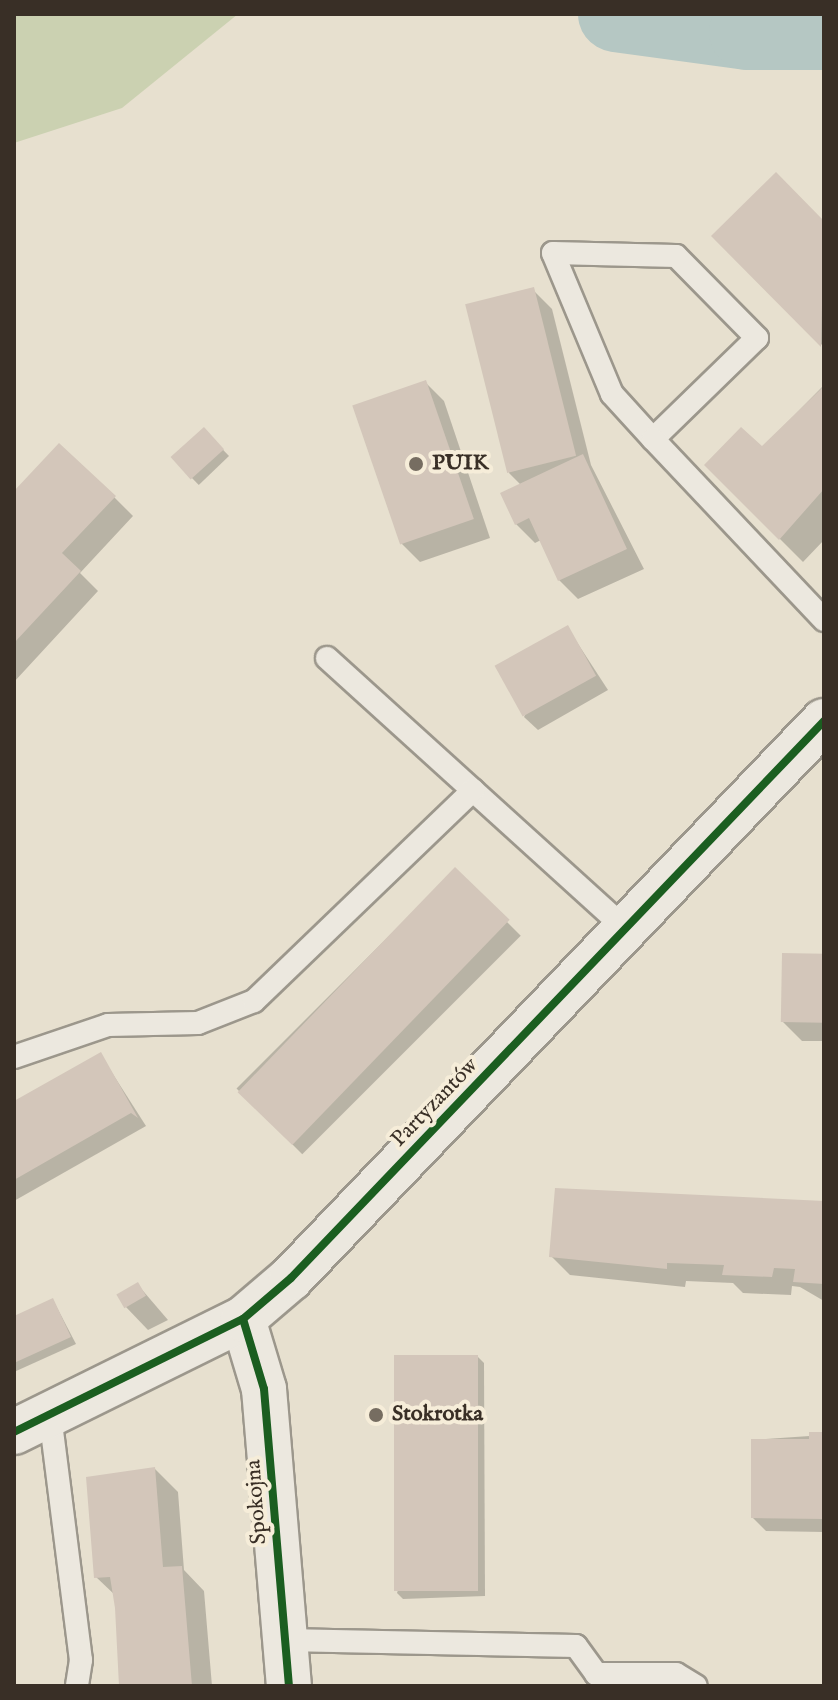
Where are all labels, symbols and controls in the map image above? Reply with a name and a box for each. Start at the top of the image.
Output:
place label: PUIK [432,451,489,477]
marker: PUIK [407,455,425,473]
street label: Partyzantów [386,1053,484,1153]
place label: Stokrotka [392,1402,483,1428]
marker: Stokrotka [367,1406,385,1424]
street label: Spokojna [241,1459,273,1545]

